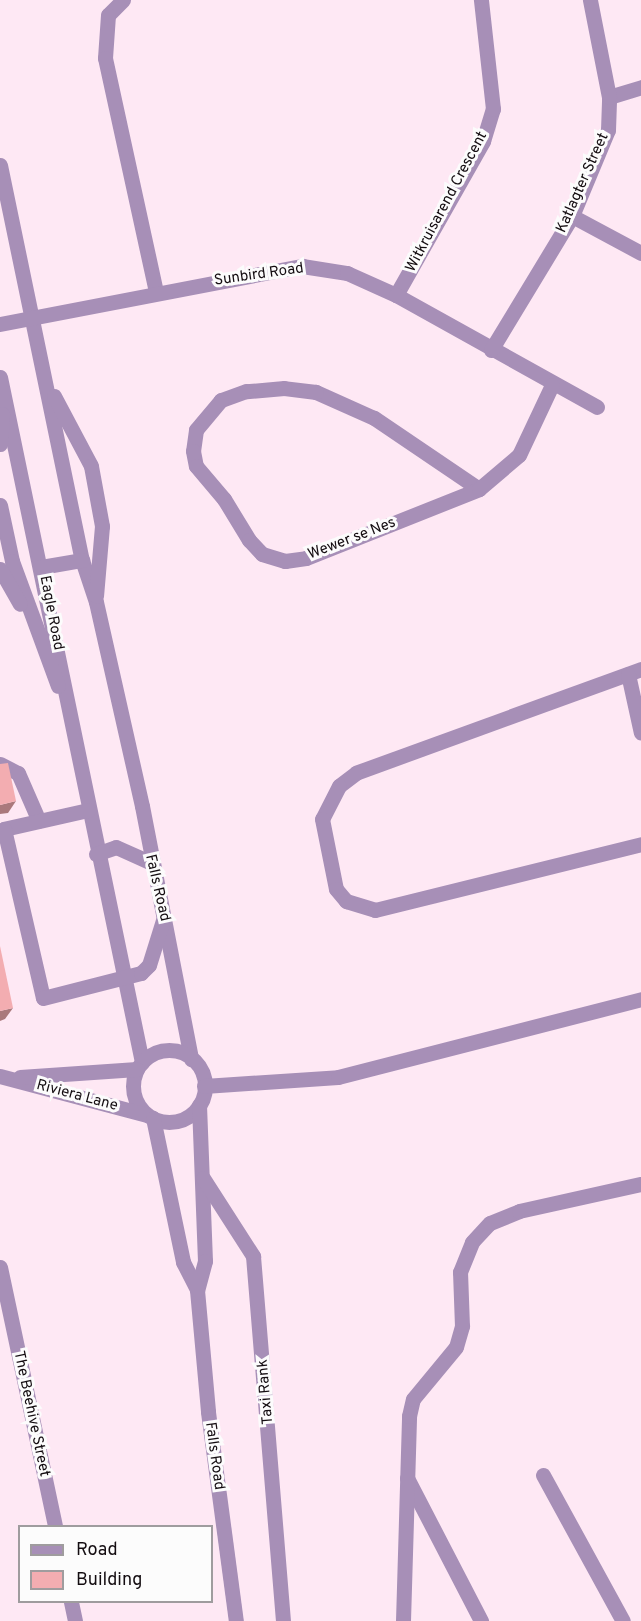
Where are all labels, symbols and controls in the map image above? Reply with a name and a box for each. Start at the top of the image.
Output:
street label: Witkruisarend Crescent [402,129,492,275]
street label: Katlagter Street [553,130,613,236]
street label: Sunbird Road [213,260,305,290]
street label: Wewer se Nes [306,514,398,564]
street label: Eagle Road [35,574,67,652]
street label: Falls Road [141,853,173,923]
street label: Riviera Lane [34,1076,120,1116]
street label: The Beehive Street [9,1349,53,1479]
street label: Taxi Rank [254,1359,278,1425]
street label: Falls Road [200,1421,228,1491]
legend [18,1525,213,1603]
text: Road [76,1539,118,1562]
text: Building [76,1569,142,1592]

